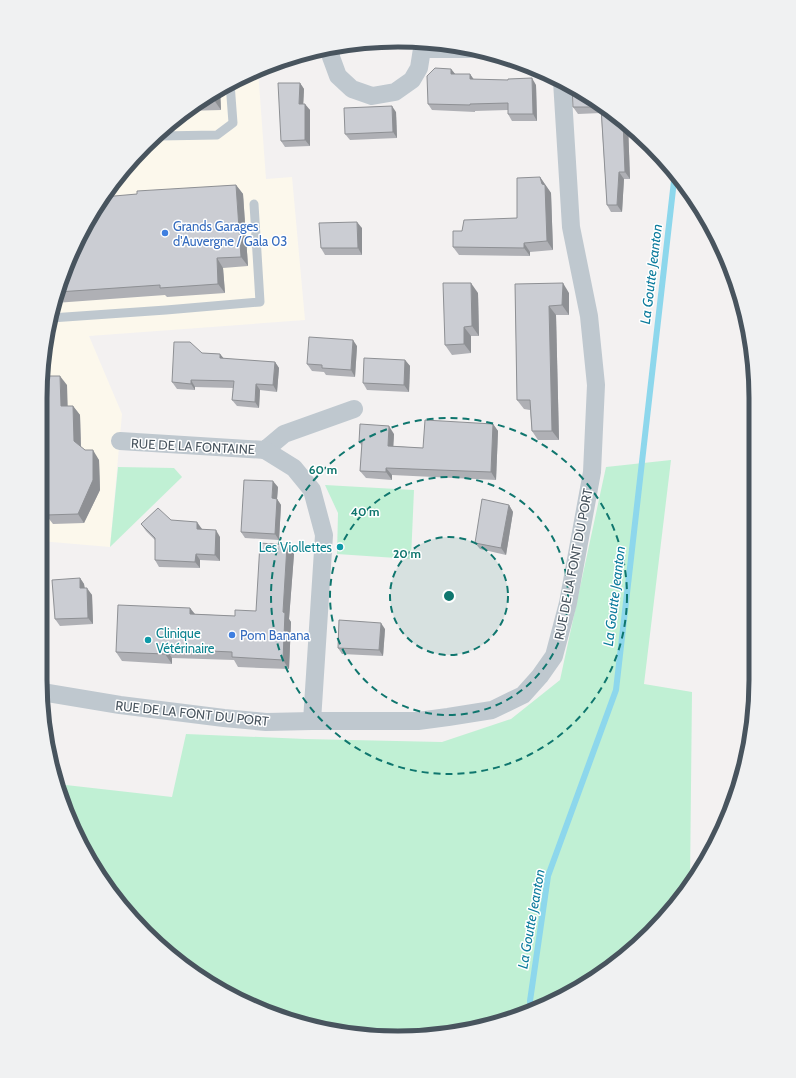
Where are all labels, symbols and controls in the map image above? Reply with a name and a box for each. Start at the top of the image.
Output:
place label: Grands Garages d'Auvergne / Gala 03 [173,218,287,249]
water label: La Goutte Jeanton [636,223,666,325]
marker: Grands Garages d'Auvergne / Gala 03 [160,228,170,238]
street label: RUE DE LA FONTAINE [131,435,255,457]
text: 60 m [309,462,337,477]
street label: RUE DE LA FONT DU PORT [550,487,596,641]
text: 40 m [350,504,380,519]
place label: Les Viollettes [259,539,333,555]
marker: Les Viollettes [335,542,345,552]
water label: La Goutte Jeanton [599,545,629,647]
text: 20 m [393,546,421,561]
centre of rings [442,589,456,603]
place label: Clinique Vétérinaire [156,625,215,656]
place label: Pom Banana [240,627,311,643]
marker: Pom Banana [227,630,237,640]
marker: Clinique Vétérinaire [143,635,153,645]
street label: RUE DE LA FONT DU PORT [115,697,269,729]
water label: La Goutte Jeanton [513,868,549,970]

